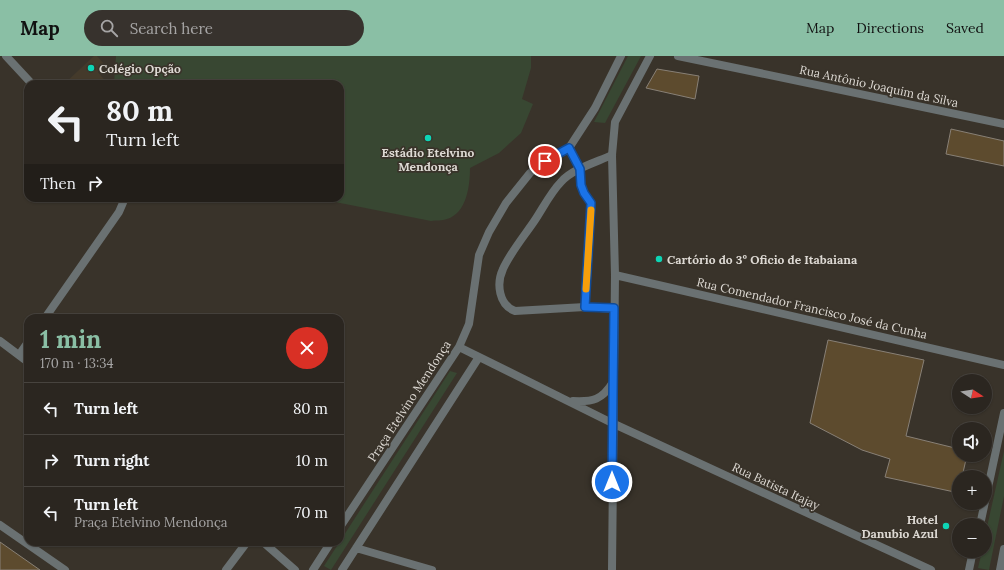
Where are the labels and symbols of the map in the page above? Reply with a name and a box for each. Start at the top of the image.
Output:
place label: Colégio Opção [99,61,181,76]
street label: Rua Antônio Joaquim da Silva [798,62,960,110]
marker: Colégio Opção [86,63,96,73]
marker: Estádio Etelvino Mendonça [423,133,433,143]
pin [528,144,562,178]
place label: Estádio Etelvino Mendonça [382,145,475,174]
place label: Cartório do 3º Oficio de Itabaiana [667,252,858,267]
marker: Cartório do 3º Oficio de Itabaiana [654,254,664,264]
street label: Rua Comendador Francisco José da Cunha [695,274,929,342]
street label: Praça Etelvino Mendonça [364,338,454,464]
north arrow [952,374,992,414]
street label: Rua Batista Itajay [730,459,823,513]
position arrow [591,461,633,503]
place label: Hotel Danubio Azul [861,512,938,541]
marker: Hotel Danubio Azul [941,521,951,531]

